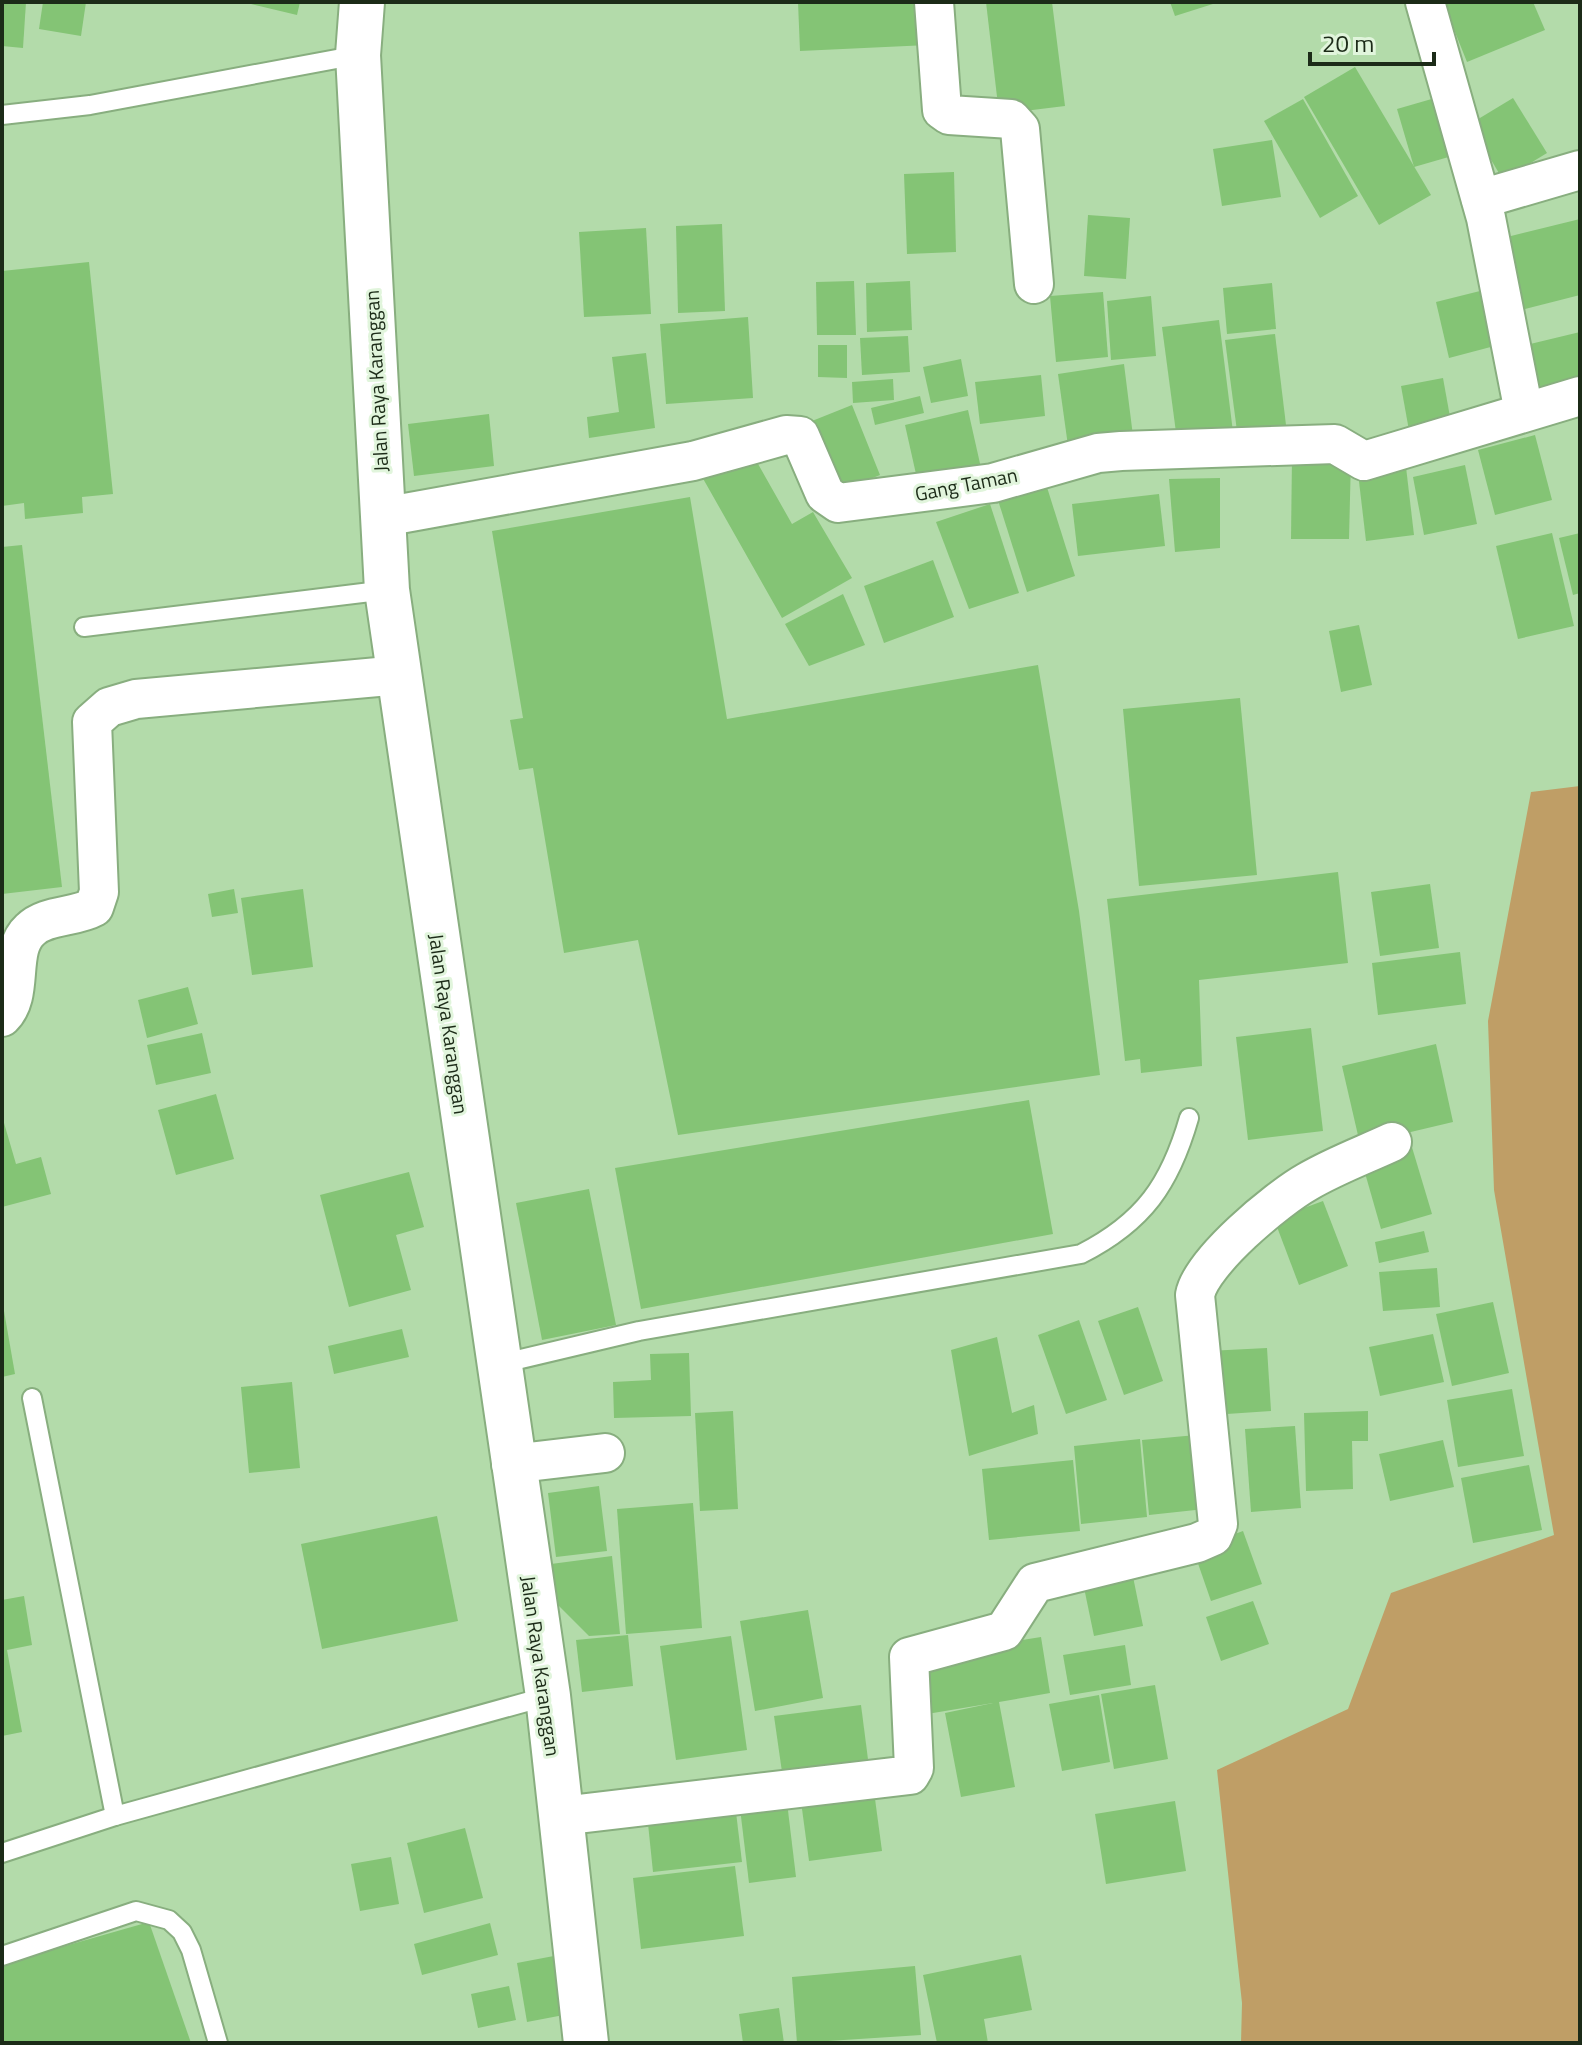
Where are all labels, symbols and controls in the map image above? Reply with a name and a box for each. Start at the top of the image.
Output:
scale bar [1310,16,1434,66]
text: 20 m [1322,25,1374,61]
street label: Jalan Raya Karanggan [356,289,396,473]
street label: Gang Taman [912,459,1020,509]
street label: Jalan Raya Karanggan [421,932,477,1116]
street label: Jalan Raya Karanggan [513,1574,569,1758]

